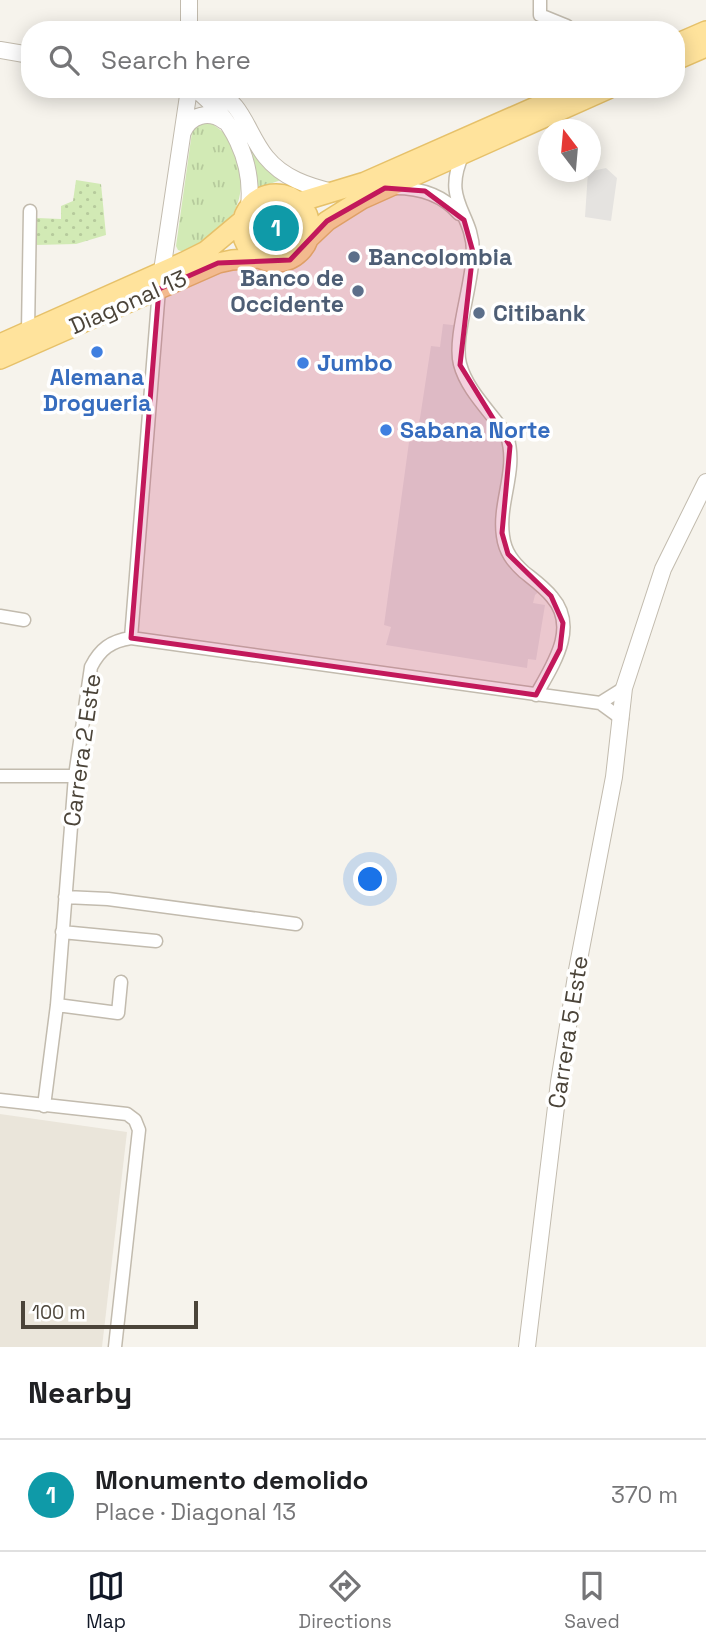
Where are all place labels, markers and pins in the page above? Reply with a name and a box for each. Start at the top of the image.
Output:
pin: 1 [253,202,299,254]
place label: Bancolombia [368,242,512,272]
marker: Bancolombia [346,249,362,265]
place label: Banco de Occidente [230,263,344,319]
marker: Banco de Occidente [350,283,366,299]
place label: Citibank [493,298,586,328]
marker: Citibank [471,305,487,321]
marker: Alemana Drogueria [89,344,105,360]
place label: Jumbo [317,348,393,378]
marker: Jumbo [295,355,311,371]
place label: Alemana Drogueria [43,362,151,418]
place label: Sabana Norte [400,415,550,445]
marker: Sabana Norte [378,422,394,438]

